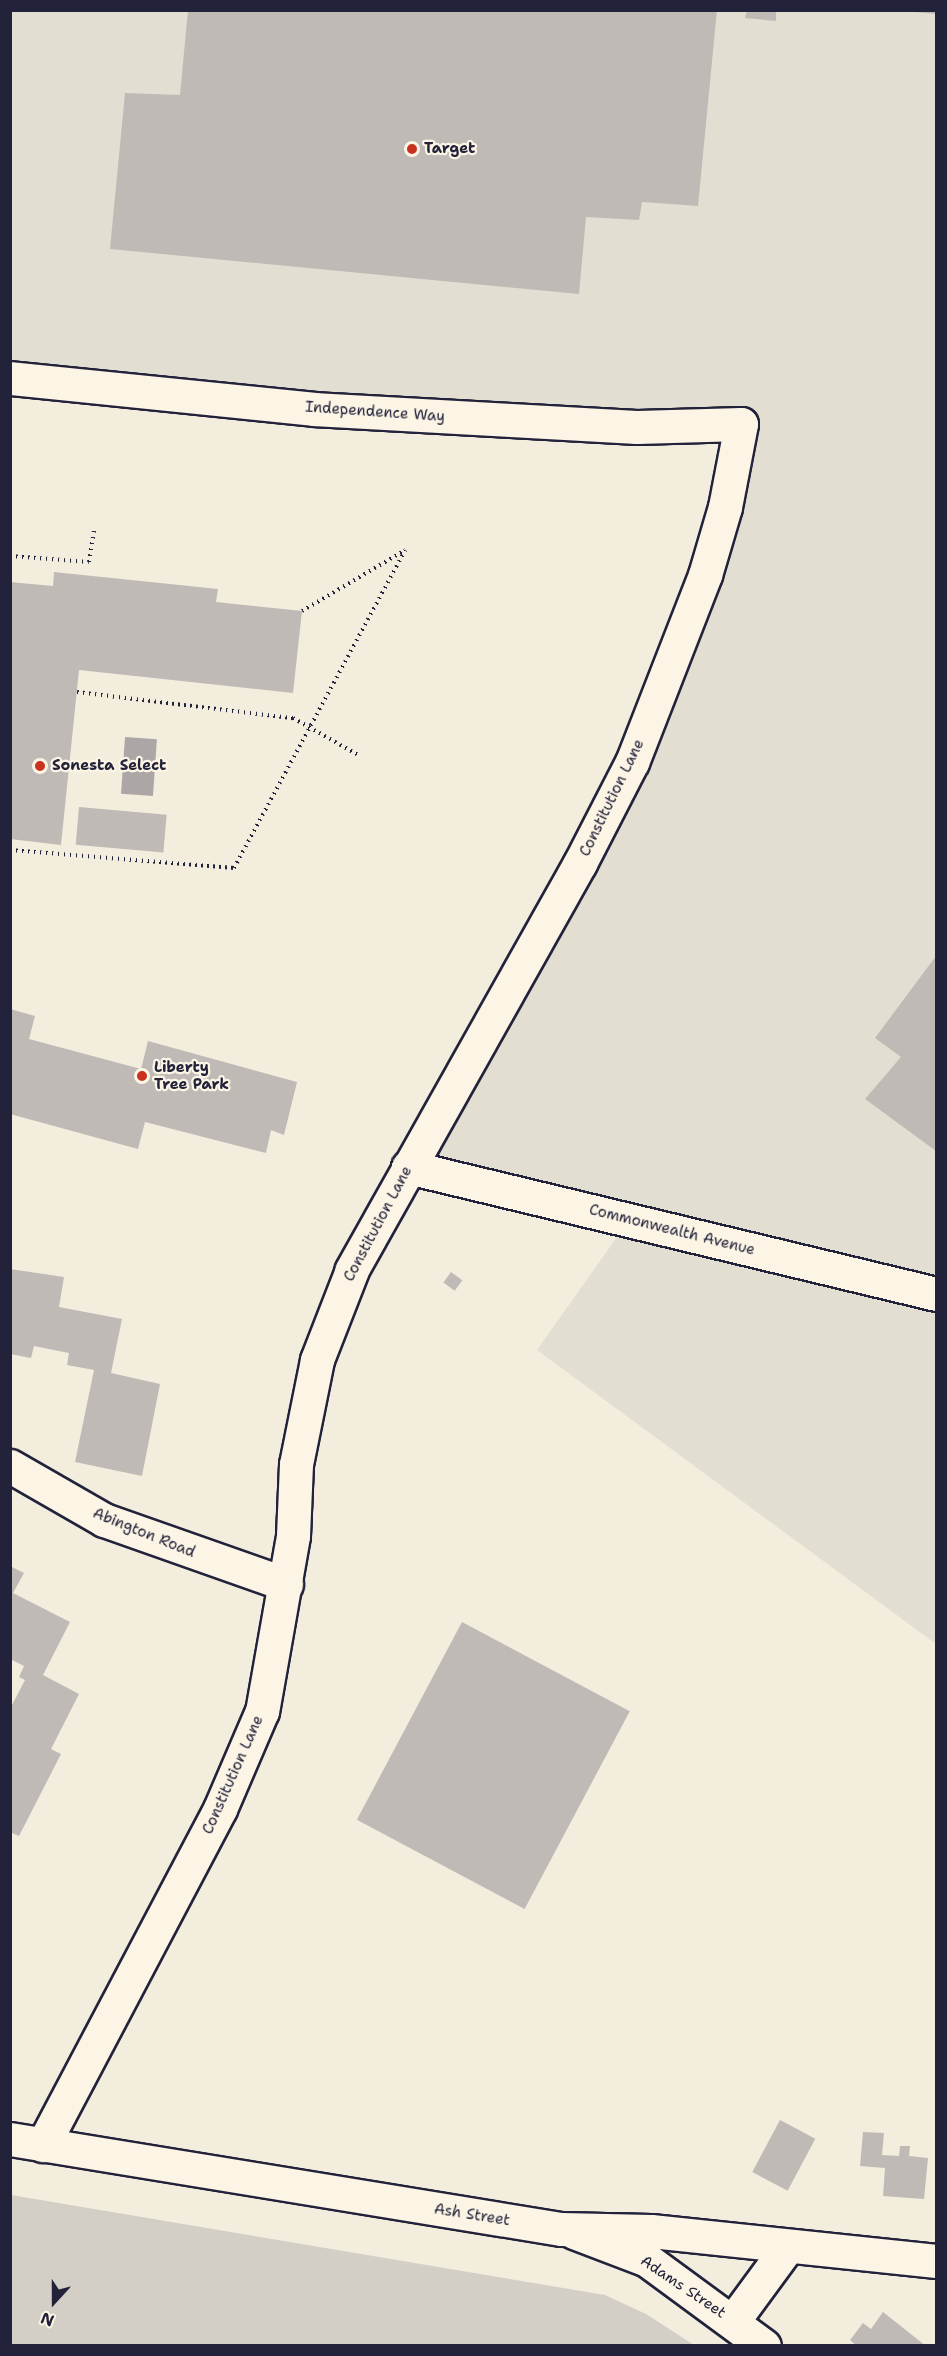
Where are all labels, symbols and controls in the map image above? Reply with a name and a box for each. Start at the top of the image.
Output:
place label: Target [424,140,475,158]
marker: Target [405,142,419,156]
street label: Independence Way [305,398,445,426]
street label: Constitution Lane [576,737,648,859]
place label: Sonesta Select [52,757,166,775]
marker: Sonesta Select [33,759,47,773]
place label: Liberty Tree Park [154,1058,229,1093]
marker: Liberty Tree Park [135,1069,149,1083]
street label: Constitution Lane [340,1163,416,1285]
street label: Commonwealth Avenue [587,1201,757,1259]
street label: Abington Road [90,1504,198,1562]
street label: Constitution Lane [199,1713,267,1837]
street label: Ash Street [433,2200,511,2230]
street label: Adams Street [637,2252,729,2322]
north arrow [24,2272,84,2332]
text: N [38,2307,57,2331]

